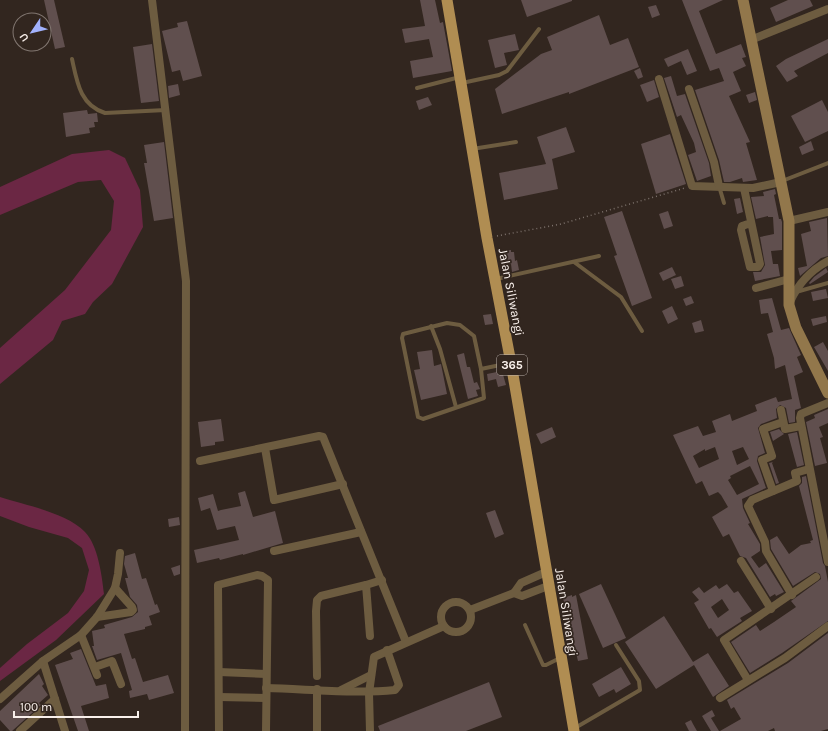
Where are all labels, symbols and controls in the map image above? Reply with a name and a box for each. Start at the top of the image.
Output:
north arrow [12,12,52,52]
text: U [17,31,32,44]
street label: Jalan Siliwangi [496,247,527,337]
road number: 365 [497,355,527,375]
street label: Jalan Siliwangi [552,567,581,657]
scale bar [14,693,138,719]
text: 100 m [20,700,52,714]

